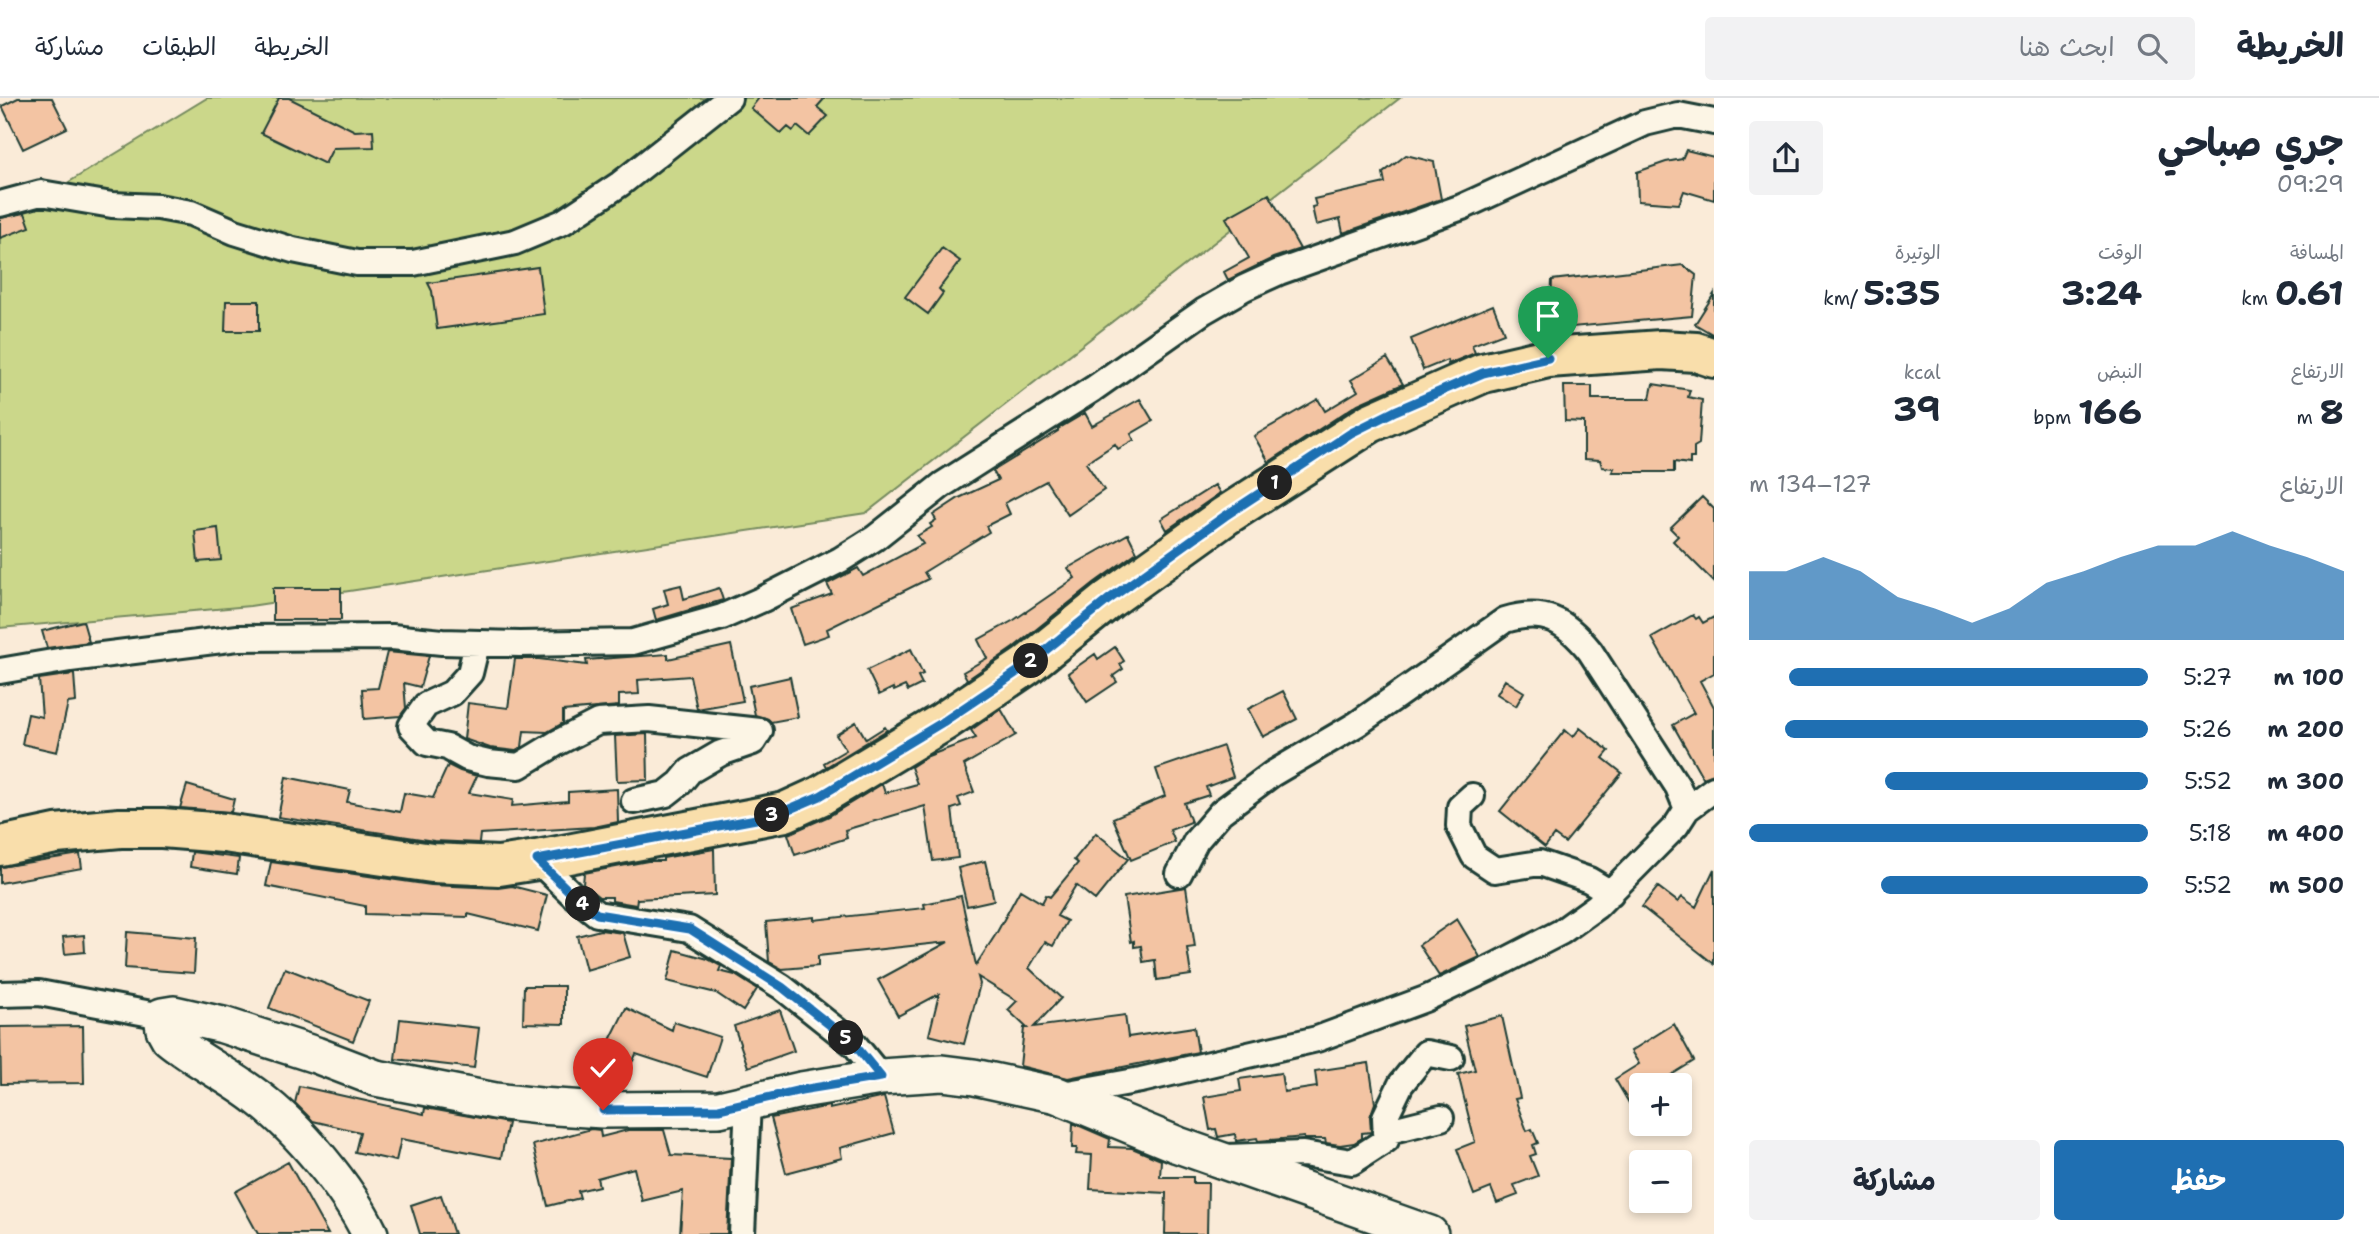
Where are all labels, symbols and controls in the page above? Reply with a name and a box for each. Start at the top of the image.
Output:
search box [1705,17,2195,80]
text: الخريطة [2237,23,2344,68]
text: ابحث هنا [2019,29,2115,64]
icon: search [2133,29,2171,67]
text: مشاركة [35,31,104,63]
text: الطبقات [142,31,217,63]
text: الخريطة [255,31,329,63]
text: جري صباحي [2157,117,2344,168]
button: share [1749,121,1823,195]
text: 09:29 [2277,169,2344,199]
text: الوتيرة [1895,240,1941,265]
text: الوقت [2098,240,2142,265]
text: المسافة [2290,240,2344,265]
text: 5:35 [1863,269,1941,316]
text: 3:24 [2061,269,2142,316]
text: 0.61 [2275,269,2344,316]
pin [1518,286,1578,358]
text: /km [1823,286,1863,311]
text: km [2241,286,2275,311]
icon: arrive [1529,297,1567,335]
text: النبض [2097,359,2142,384]
text: الارتفاع [2291,359,2344,384]
text: kcal [1904,360,1941,385]
text: 39 [1893,385,1941,432]
text: 166 [2078,388,2142,435]
text: 8 [2319,388,2344,435]
text: bpm [2033,405,2078,430]
text: m [2297,405,2319,430]
pin: 1 [1258,466,1292,500]
text: 127–134 m [1749,469,1872,499]
text: 1 [1270,470,1279,495]
text: الارتفاع [2280,471,2344,501]
pin: 2 [1014,644,1048,678]
text: 2 [1024,648,1037,673]
text: 5:27 [2183,662,2232,692]
text: 100 m [2273,662,2344,692]
text: 5:26 [2182,714,2232,744]
text: 200 m [2267,714,2344,744]
text: 5:52 [2184,766,2232,796]
text: 300 m [2267,766,2344,796]
pin: 3 [754,798,790,832]
text: 3 [765,802,778,827]
text: 5:18 [2189,818,2232,848]
text: 400 m [2267,818,2344,848]
text: 5:52 [2184,870,2232,900]
text: 500 m [2269,870,2344,900]
pin: 4 [566,886,600,922]
text: 4 [576,891,589,916]
pin: 5 [828,1020,864,1056]
text: 5 [840,1025,851,1050]
pin [573,1038,633,1110]
icon: check [584,1049,622,1087]
map controls [1629,1073,1692,1213]
button: + [1629,1073,1692,1136]
button: مشاركة [1749,1140,2040,1220]
button: حفظ [2054,1140,2344,1220]
button: − [1629,1150,1692,1213]

